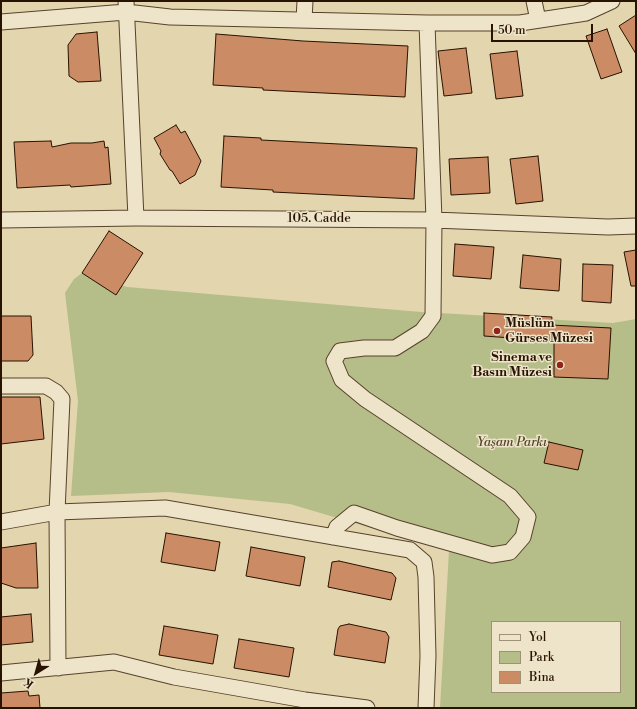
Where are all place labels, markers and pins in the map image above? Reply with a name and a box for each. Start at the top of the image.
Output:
place label: Müslüm Gürses Müzesi [505,316,593,347]
marker: Müslüm Gürses Müzesi [492,326,502,336]
place label: Sinema ve Basın Müzesi [473,350,552,381]
marker: Sinema ve Basın Müzesi [555,360,565,370]

